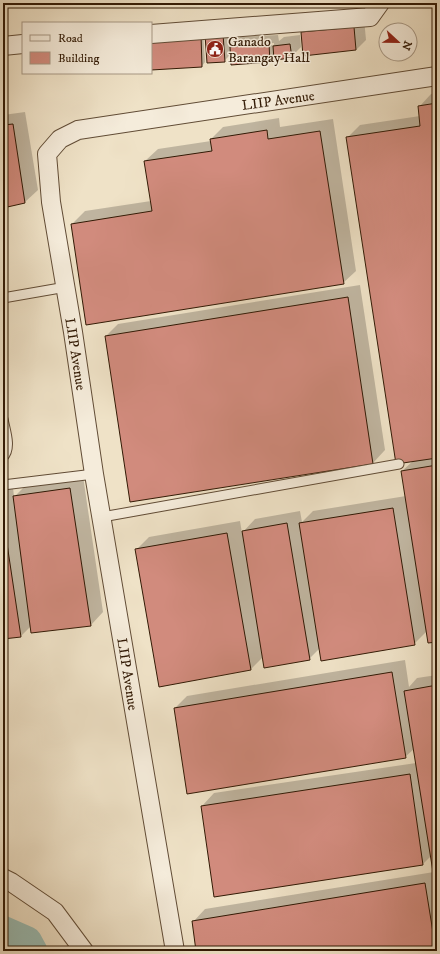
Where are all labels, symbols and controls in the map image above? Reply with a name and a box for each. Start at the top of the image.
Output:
legend [22,22,152,74]
north arrow [378,22,418,62]
text: Road [58,31,83,46]
place label: Ganado Barangay Hall [228,33,311,67]
public building icon: Ganado Barangay Hall [205,39,225,59]
text: N [398,39,415,52]
text: Building [58,51,99,66]
street label: LIIP Avenue [241,87,316,115]
street label: LIIP Avenue [60,317,90,392]
street label: LIIP Avenue [112,637,142,712]

